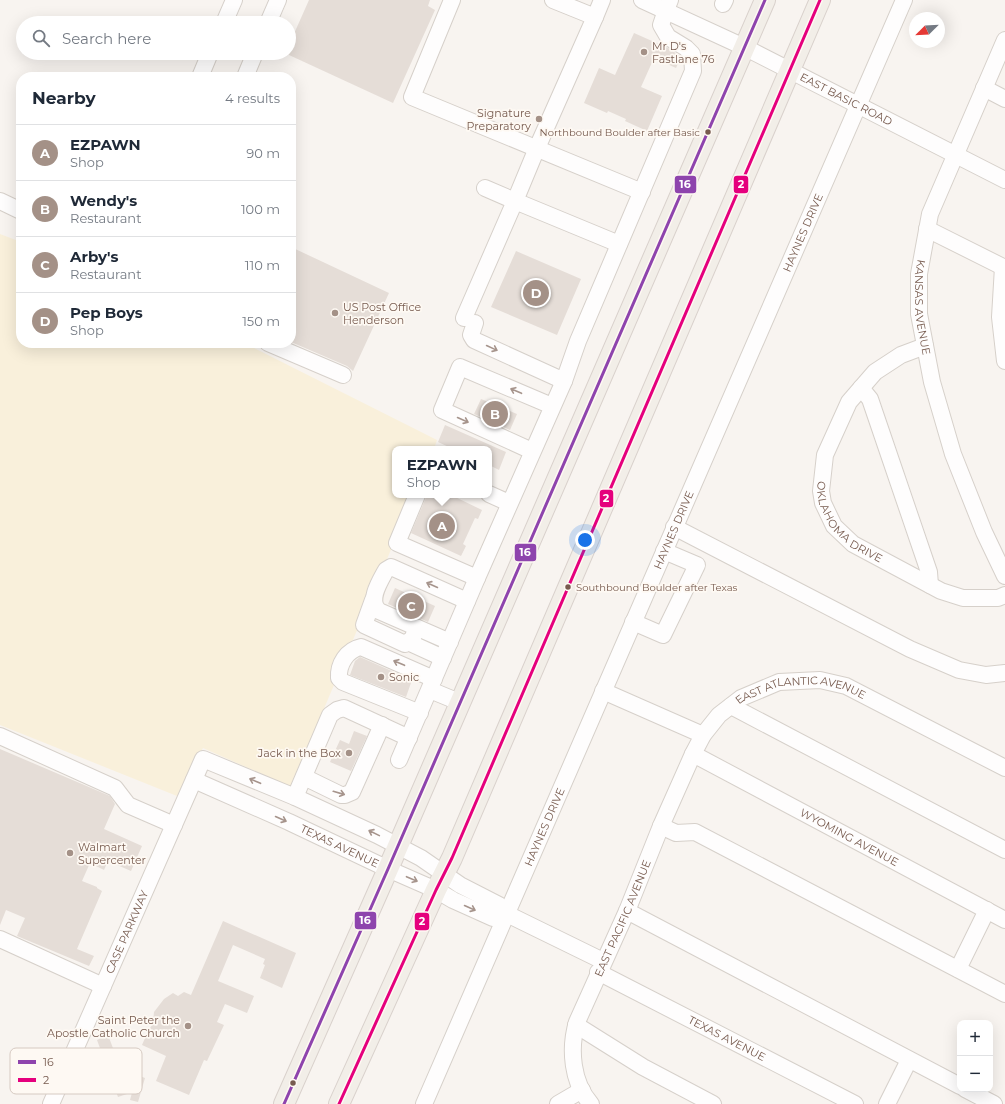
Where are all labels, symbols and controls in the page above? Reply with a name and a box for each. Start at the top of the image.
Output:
north arrow [909,12,945,48]
search box [16,16,296,60]
icon: search [30,27,52,49]
text: Search here [62,29,151,48]
place label: Mr D's Fastlane 76 [652,39,715,66]
marker: Mr D's Fastlane 76 [639,47,649,57]
street label: EAST BASIC ROAD [798,70,895,128]
text: Nearby [32,88,96,108]
text: 4 results [225,90,280,106]
place label: Signature Preparatory [467,106,531,133]
marker: Signature Preparatory [534,114,544,124]
place label: Northbound Boulder after Basic [540,126,700,139]
marker: Northbound Boulder after Basic [703,127,713,137]
text: EZPAWN [70,135,141,154]
text: A [40,145,50,161]
text: 90 m [246,145,280,161]
text: Shop [70,154,104,170]
line badge: 16 [674,175,697,194]
line badge: 2 [733,175,749,194]
text: 16 [679,177,691,191]
text: 2 [738,177,745,191]
text: Wendy's [70,191,137,210]
street label: HAYNES DRIVE [780,191,826,274]
text: B [40,201,50,217]
text: 100 m [241,201,280,217]
text: Restaurant [70,210,141,226]
text: Arby's [70,247,118,266]
text: C [40,257,50,273]
text: 110 m [245,257,280,273]
street label: KANSAS AVENUE [912,258,934,356]
text: Restaurant [70,266,141,282]
pin: D [523,278,549,308]
place label: US Post Office Henderson [343,300,421,327]
text: Pep Boys [70,303,143,322]
marker: US Post Office Henderson [330,308,340,318]
text: D [40,313,50,329]
text: 150 m [242,313,280,329]
text: Shop [70,322,104,338]
one-way arrow [486,345,498,352]
one-way arrow [510,387,522,394]
pin: B [482,399,508,429]
one-way arrow [457,416,469,424]
popup [392,446,492,498]
text: EZPAWN [407,455,477,474]
text: Shop [407,474,440,490]
street label: OKLAHOMA DRIVE [814,480,885,565]
line badge: 2 [599,489,614,508]
street label: HAYNES DRIVE [650,489,697,571]
text: 2 [603,491,610,505]
pin: A [429,511,455,541]
your location [575,530,595,550]
line badge: 16 [514,543,537,562]
text: 16 [519,545,531,559]
one-way arrow [426,580,438,588]
place label: Southbound Boulder after Texas [576,581,738,594]
marker: Southbound Boulder after Texas [563,582,573,592]
pin: C [398,591,424,621]
one-way arrow [393,659,405,666]
place label: Sonic [389,670,419,684]
marker: Sonic [376,672,386,682]
street label: EAST ATLANTIC AVENUE [732,673,868,707]
place label: Jack in the Box [257,746,341,760]
marker: Jack in the Box [344,748,354,758]
one-way arrow [249,777,261,784]
street label: HAYNES DRIVE [521,786,568,868]
one-way arrow [333,790,346,797]
street label: WYOMING AVENUE [798,805,901,869]
one-way arrow [275,815,287,823]
street label: TEXAS AVENUE [298,821,381,871]
one-way arrow [368,829,380,836]
place label: Walmart Supercenter [78,840,146,867]
marker: Walmart Supercenter [65,848,75,858]
street label: EAST PACIFIC AVENUE [591,858,654,979]
one-way arrow [405,876,417,884]
street label: CASE PARKWAY [102,888,151,976]
one-way arrow [464,904,476,912]
line badge: 16 [354,911,377,930]
line badge: 2 [414,912,430,931]
text: 16 [359,913,371,927]
text: 2 [419,914,426,928]
place label: Saint Peter the Apostle Catholic Church [47,1013,180,1040]
street label: TEXAS AVENUE [686,1013,768,1064]
map controls [957,1020,993,1092]
button: + [957,1020,993,1056]
marker: Saint Peter the Apostle Catholic Church [183,1021,193,1031]
legend [10,1048,142,1094]
text: 16 [43,1055,54,1069]
button: − [957,1056,993,1092]
text: 2 [43,1073,49,1087]
unlabelled marker [288,1078,298,1088]

